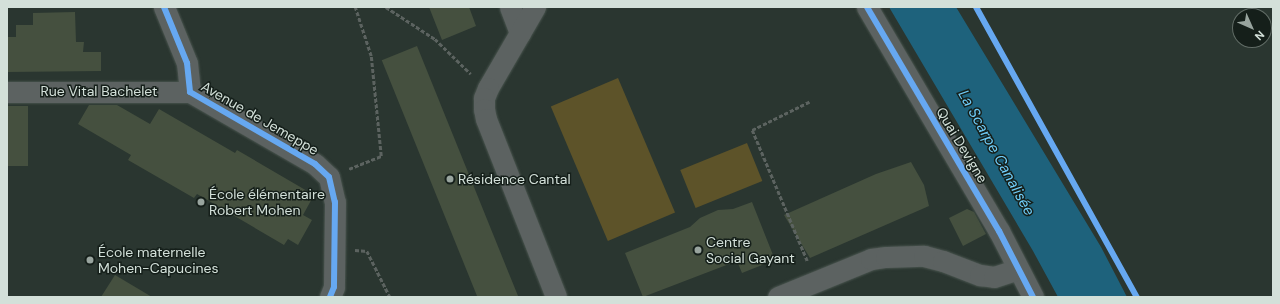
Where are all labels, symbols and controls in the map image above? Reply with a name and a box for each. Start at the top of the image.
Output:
north arrow [1232,8,1272,48]
text: N [1252,28,1268,44]
street label: Avenue de Jemeppe [198,78,322,158]
street label: Rue Vital Bachelet [40,83,158,99]
water label: La Scarpe Canalisée [954,87,1038,219]
street label: Quai Devigne [933,104,991,186]
place label: Résidence Cantal [458,171,571,187]
marker: Résidence Cantal [445,174,455,184]
place label: École élémentaire Robert Mohen [209,186,325,218]
marker: École élémentaire Robert Mohen [196,197,206,207]
place label: Centre Social Gayant [706,234,795,266]
place label: École maternelle Mohen-Capucines [98,244,219,276]
marker: Centre Social Gayant [693,245,703,255]
marker: École maternelle Mohen-Capucines [85,255,95,265]

